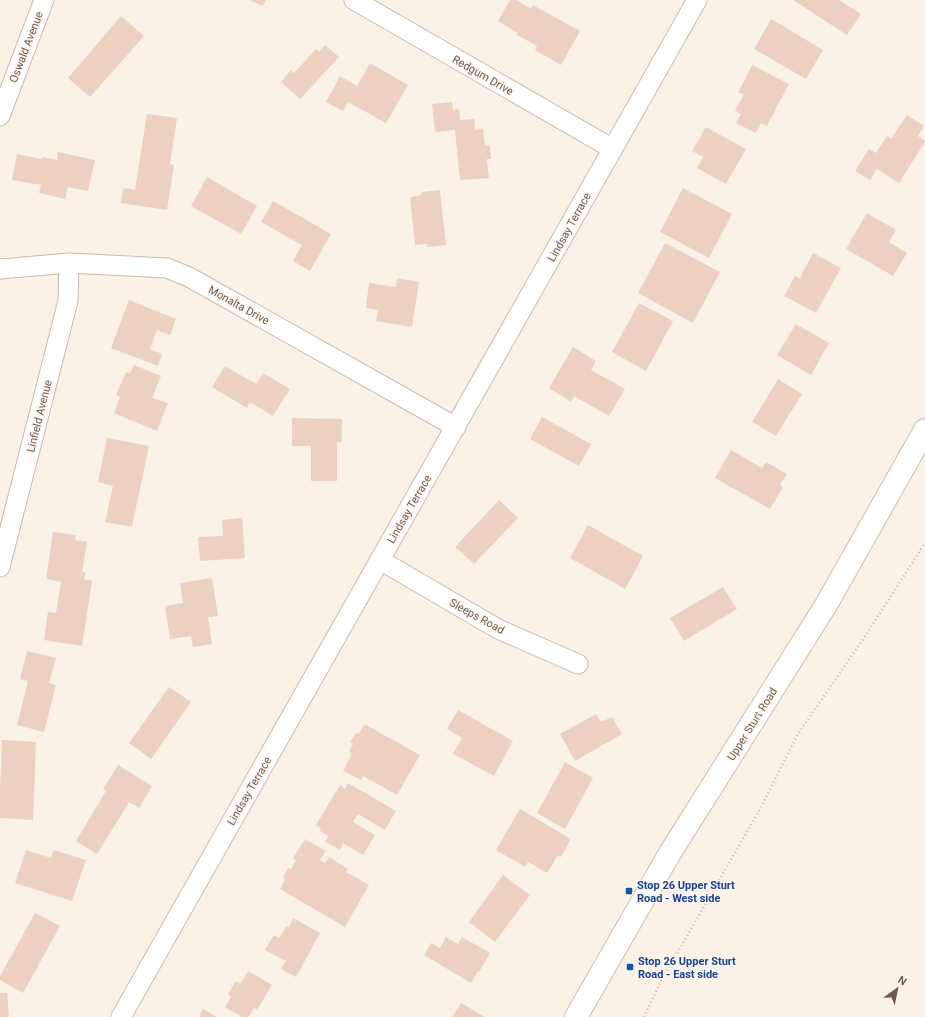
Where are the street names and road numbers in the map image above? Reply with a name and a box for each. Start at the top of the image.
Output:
street label: Oswald Avenue [7,10,46,85]
street label: Redgum Drive [450,53,516,98]
street label: Lindsay Terrace [545,190,594,264]
street label: Monalta Drive [206,283,272,328]
street label: Linfield Avenue [24,378,55,454]
street label: Lindsay Terrace [385,473,434,546]
street label: Sleeps Road [447,596,506,637]
street label: Upper Sturt Road [725,685,780,763]
street label: Lindsay Terrace [225,755,274,828]

